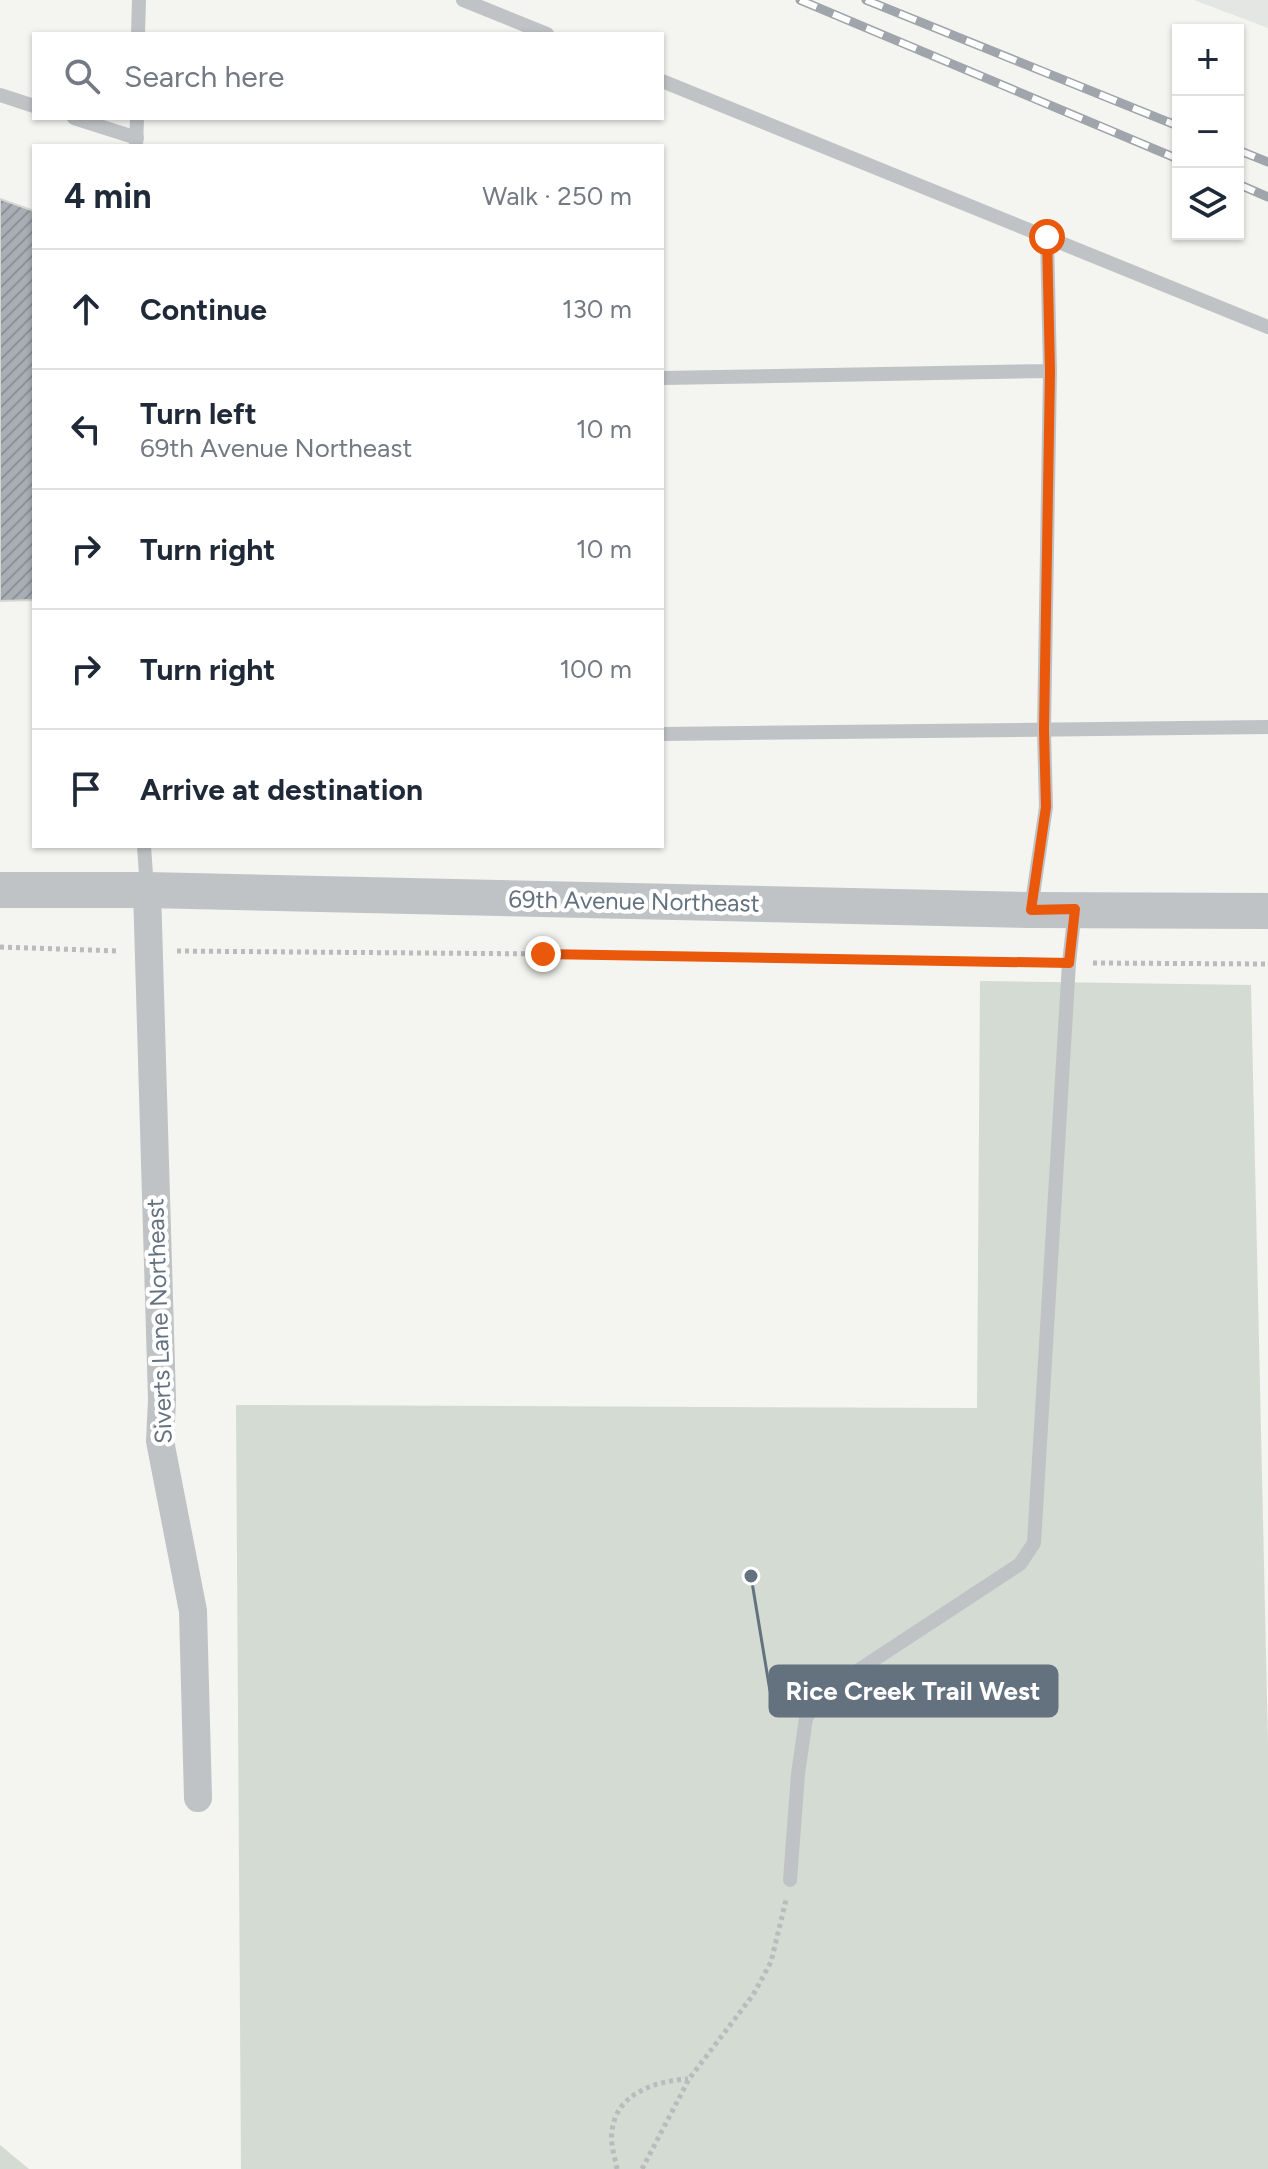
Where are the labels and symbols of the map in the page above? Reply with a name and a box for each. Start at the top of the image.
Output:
route start [1029,219,1065,255]
street label: 69th Avenue Northeast [508,884,760,918]
route end [525,936,561,972]
street label: Siverts Lane Northeast [140,1198,178,1444]
callout: Rice Creek Trail West [770,1666,1057,1716]
text: Rice Creek Trail West [786,1675,1040,1707]

